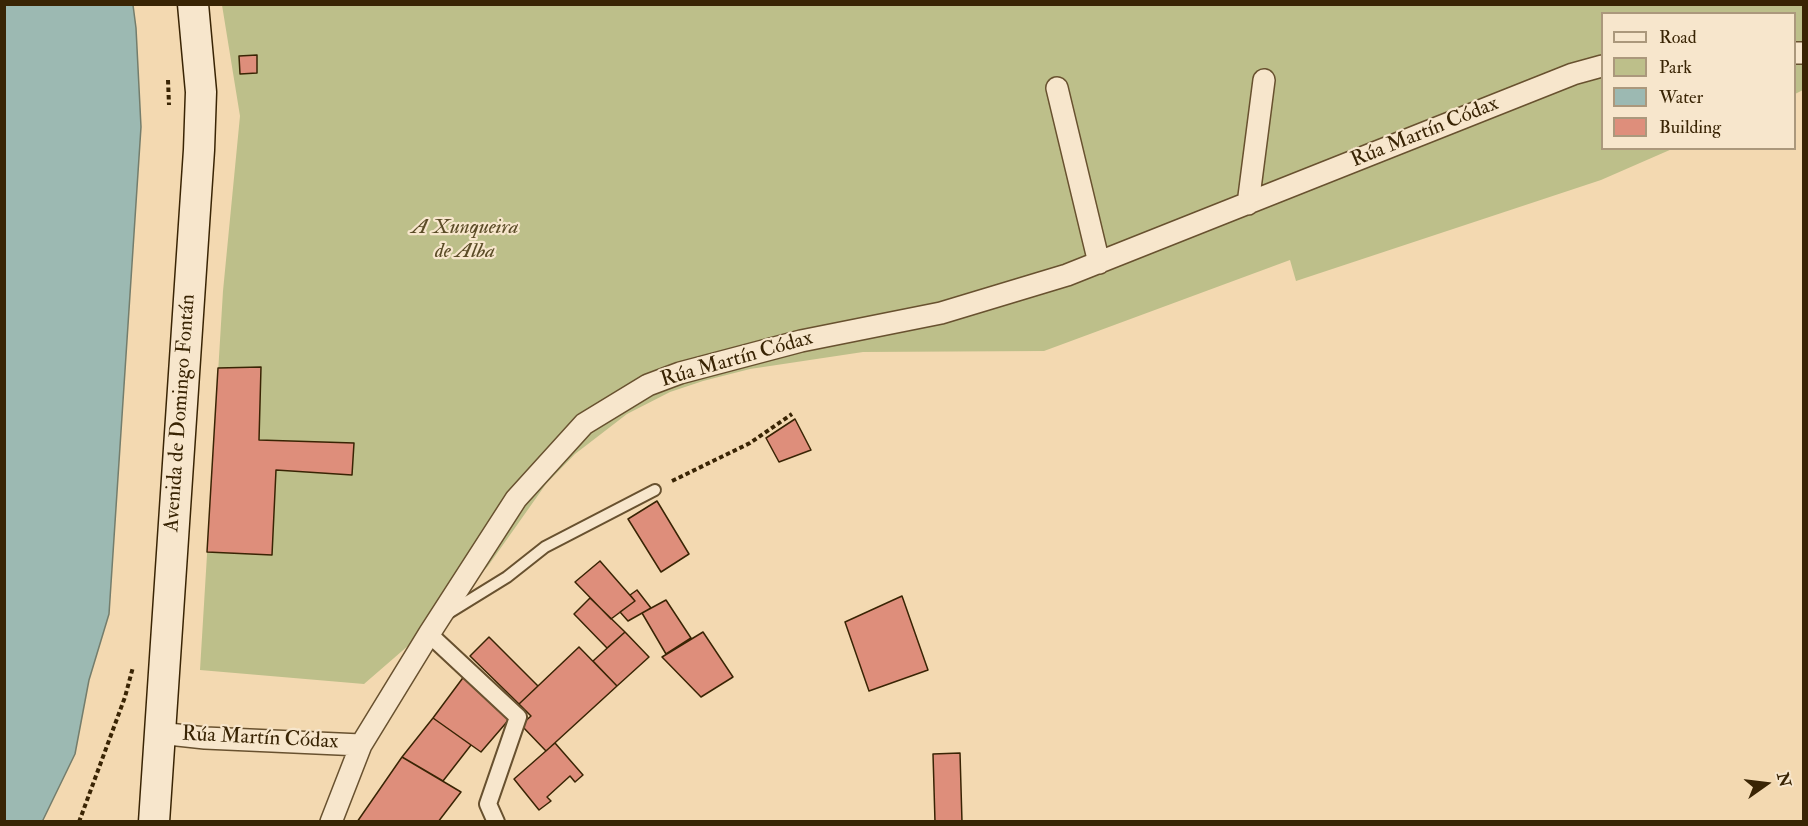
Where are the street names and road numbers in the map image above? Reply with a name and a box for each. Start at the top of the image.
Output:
street label: Rúa Martín Códax [1348,92,1502,174]
street label: Avenida de Domingo Fontán [160,293,202,533]
street label: Rúa Martín Códax [658,326,816,394]
street label: Rúa Martín Códax [181,722,339,756]

